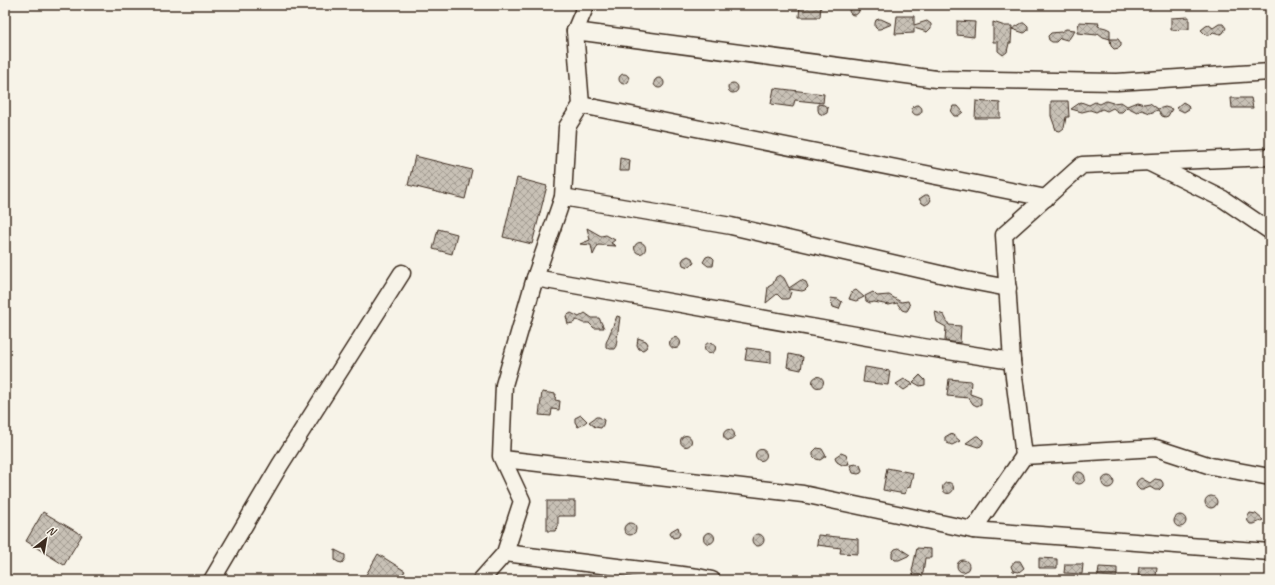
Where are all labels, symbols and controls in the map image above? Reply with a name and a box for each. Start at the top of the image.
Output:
north arrow [26,519,66,559]
text: N [45,523,60,539]

